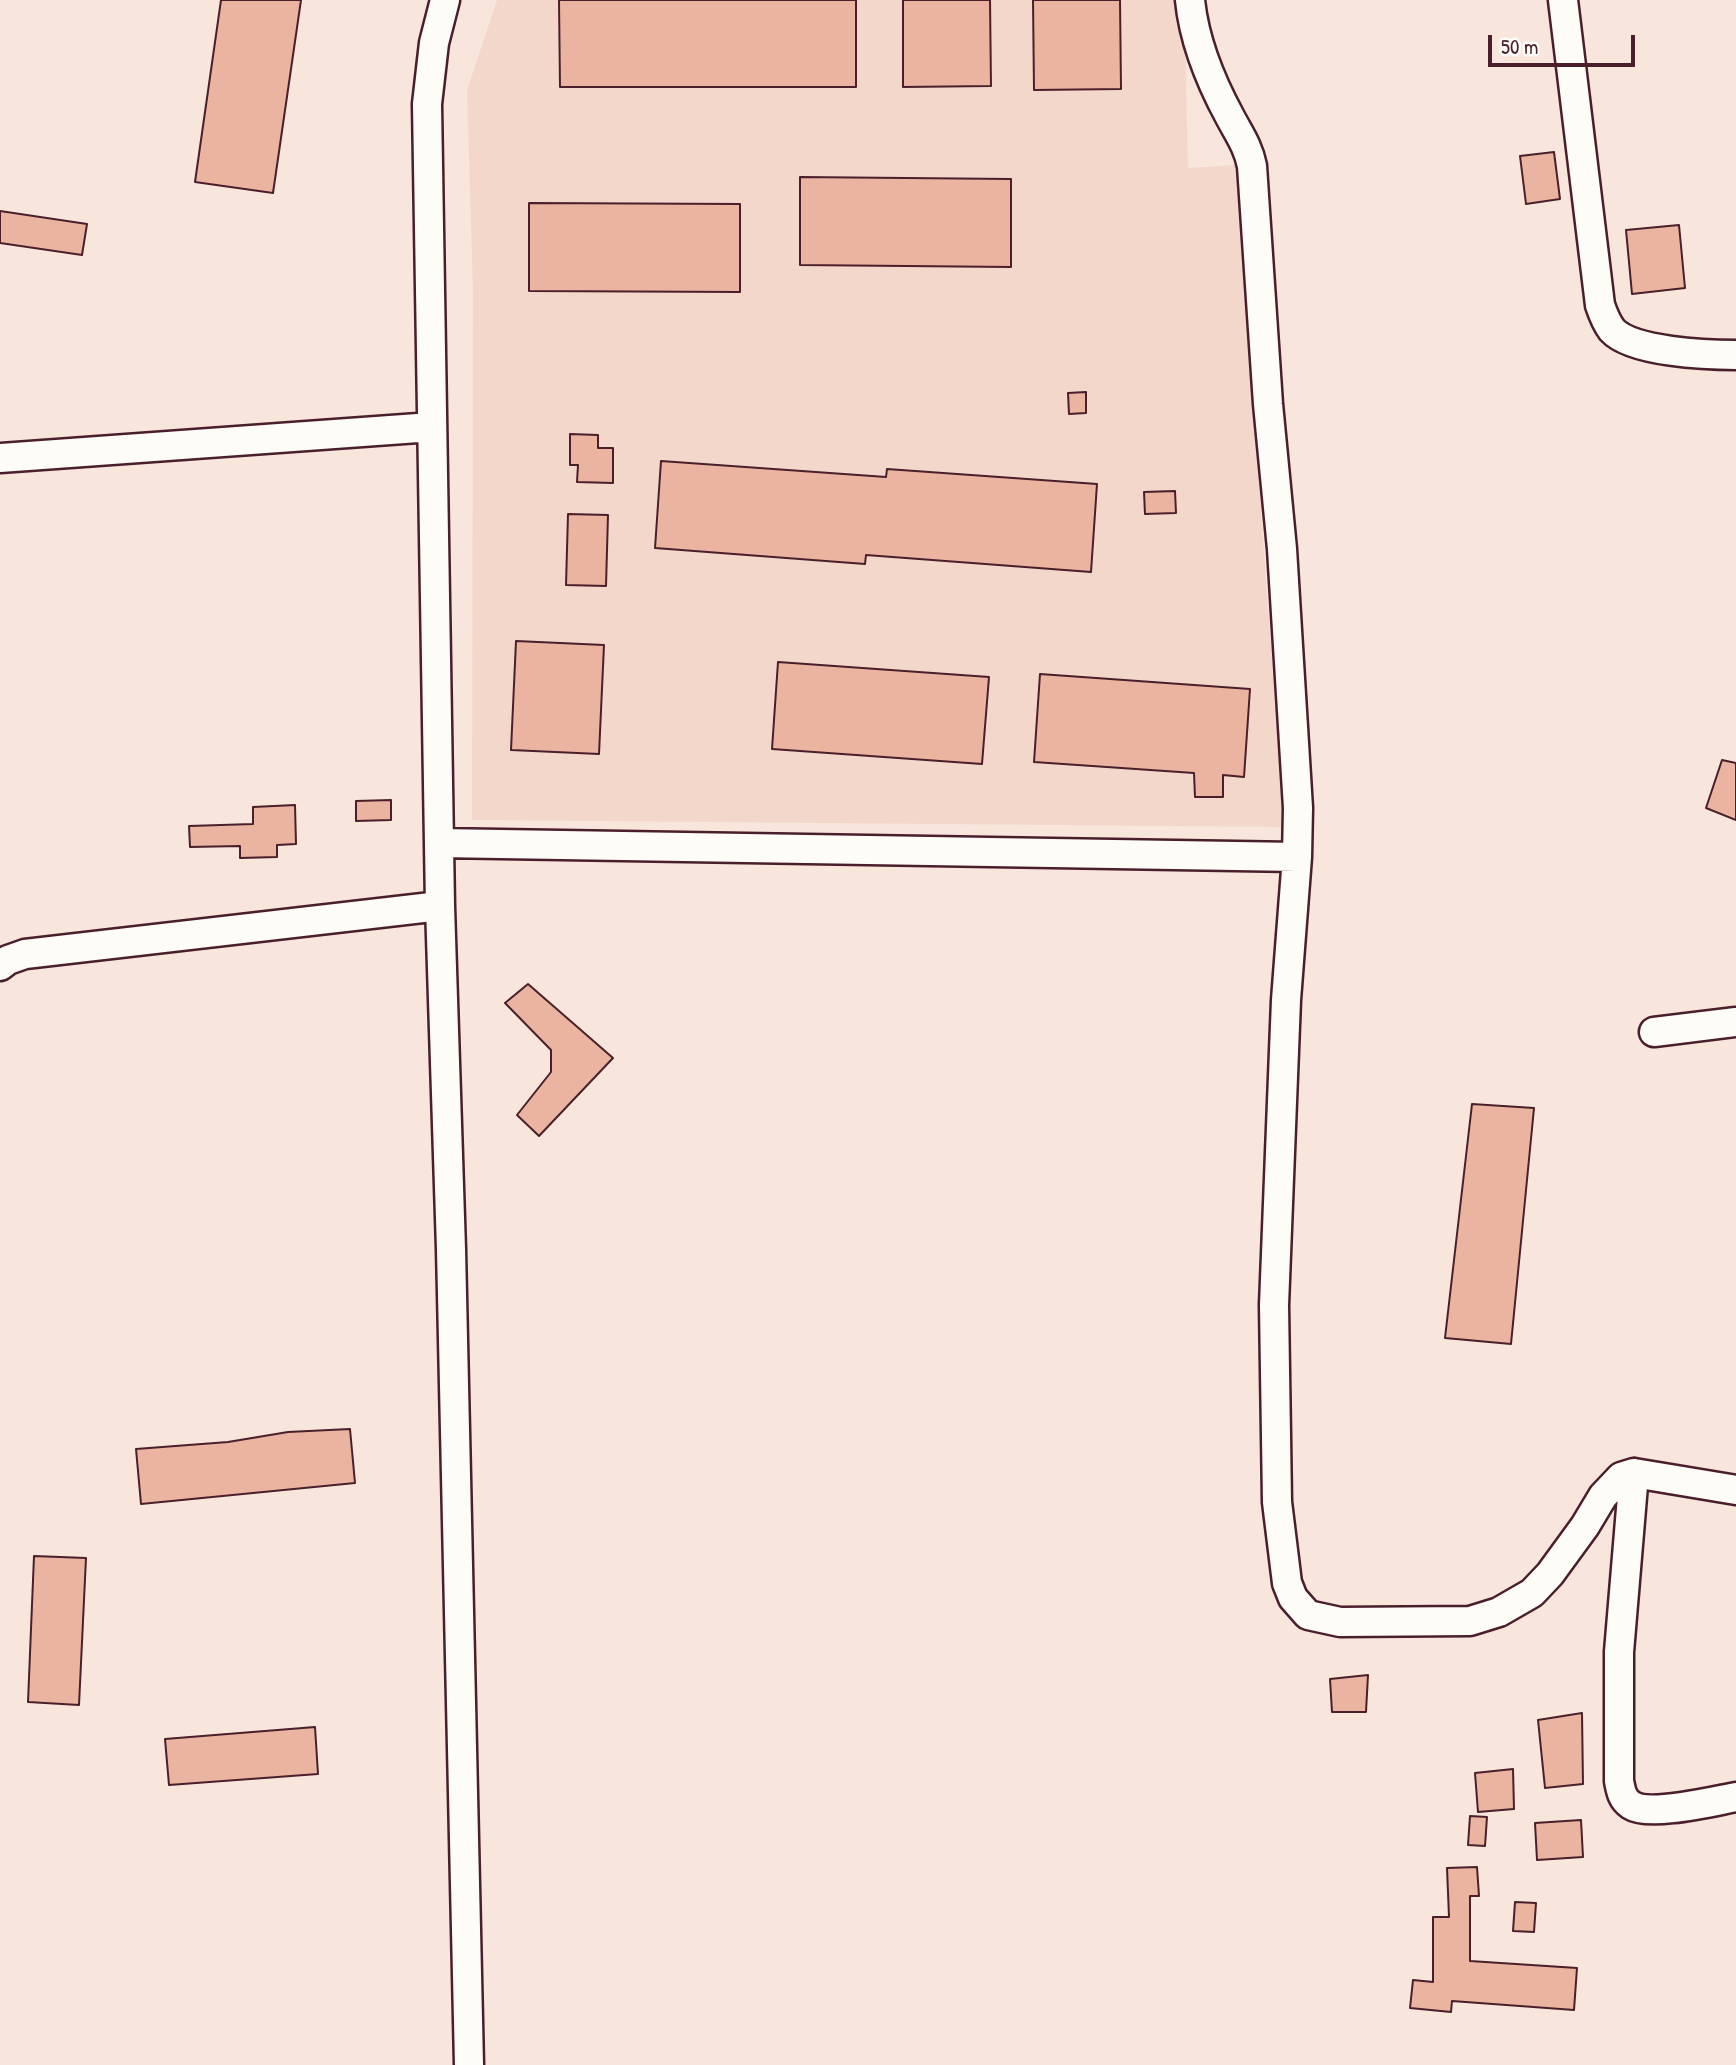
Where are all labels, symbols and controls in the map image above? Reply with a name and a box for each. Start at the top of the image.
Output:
scale bar [1491,21,1638,65]
text: 50 m [1501,32,1538,61]

